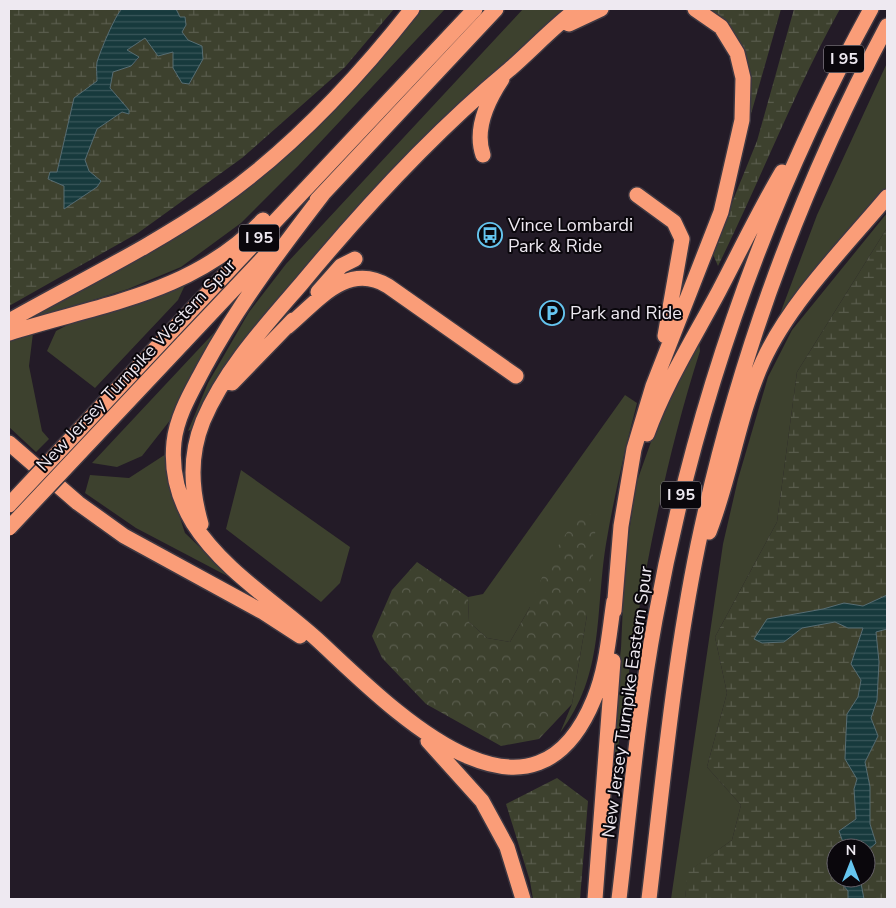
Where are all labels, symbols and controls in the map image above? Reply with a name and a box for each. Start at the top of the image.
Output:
road number: I 95 [824,46,864,72]
place label: Vince Lombardi Park & Ride [507,213,633,258]
bus stop icon: Vince Lombardi Park & Ride [477,222,503,248]
road number: I 95 [239,224,279,252]
street label: New Jersey Turnpike Western Spur [31,253,241,476]
parking icon: Park and Ride [539,300,565,326]
place label: Park and Ride [570,301,682,325]
road number: I 95 [661,482,701,508]
street label: New Jersey Turnpike Eastern Spur [596,564,658,839]
north arrow [826,838,876,888]
text: N [846,841,856,860]

